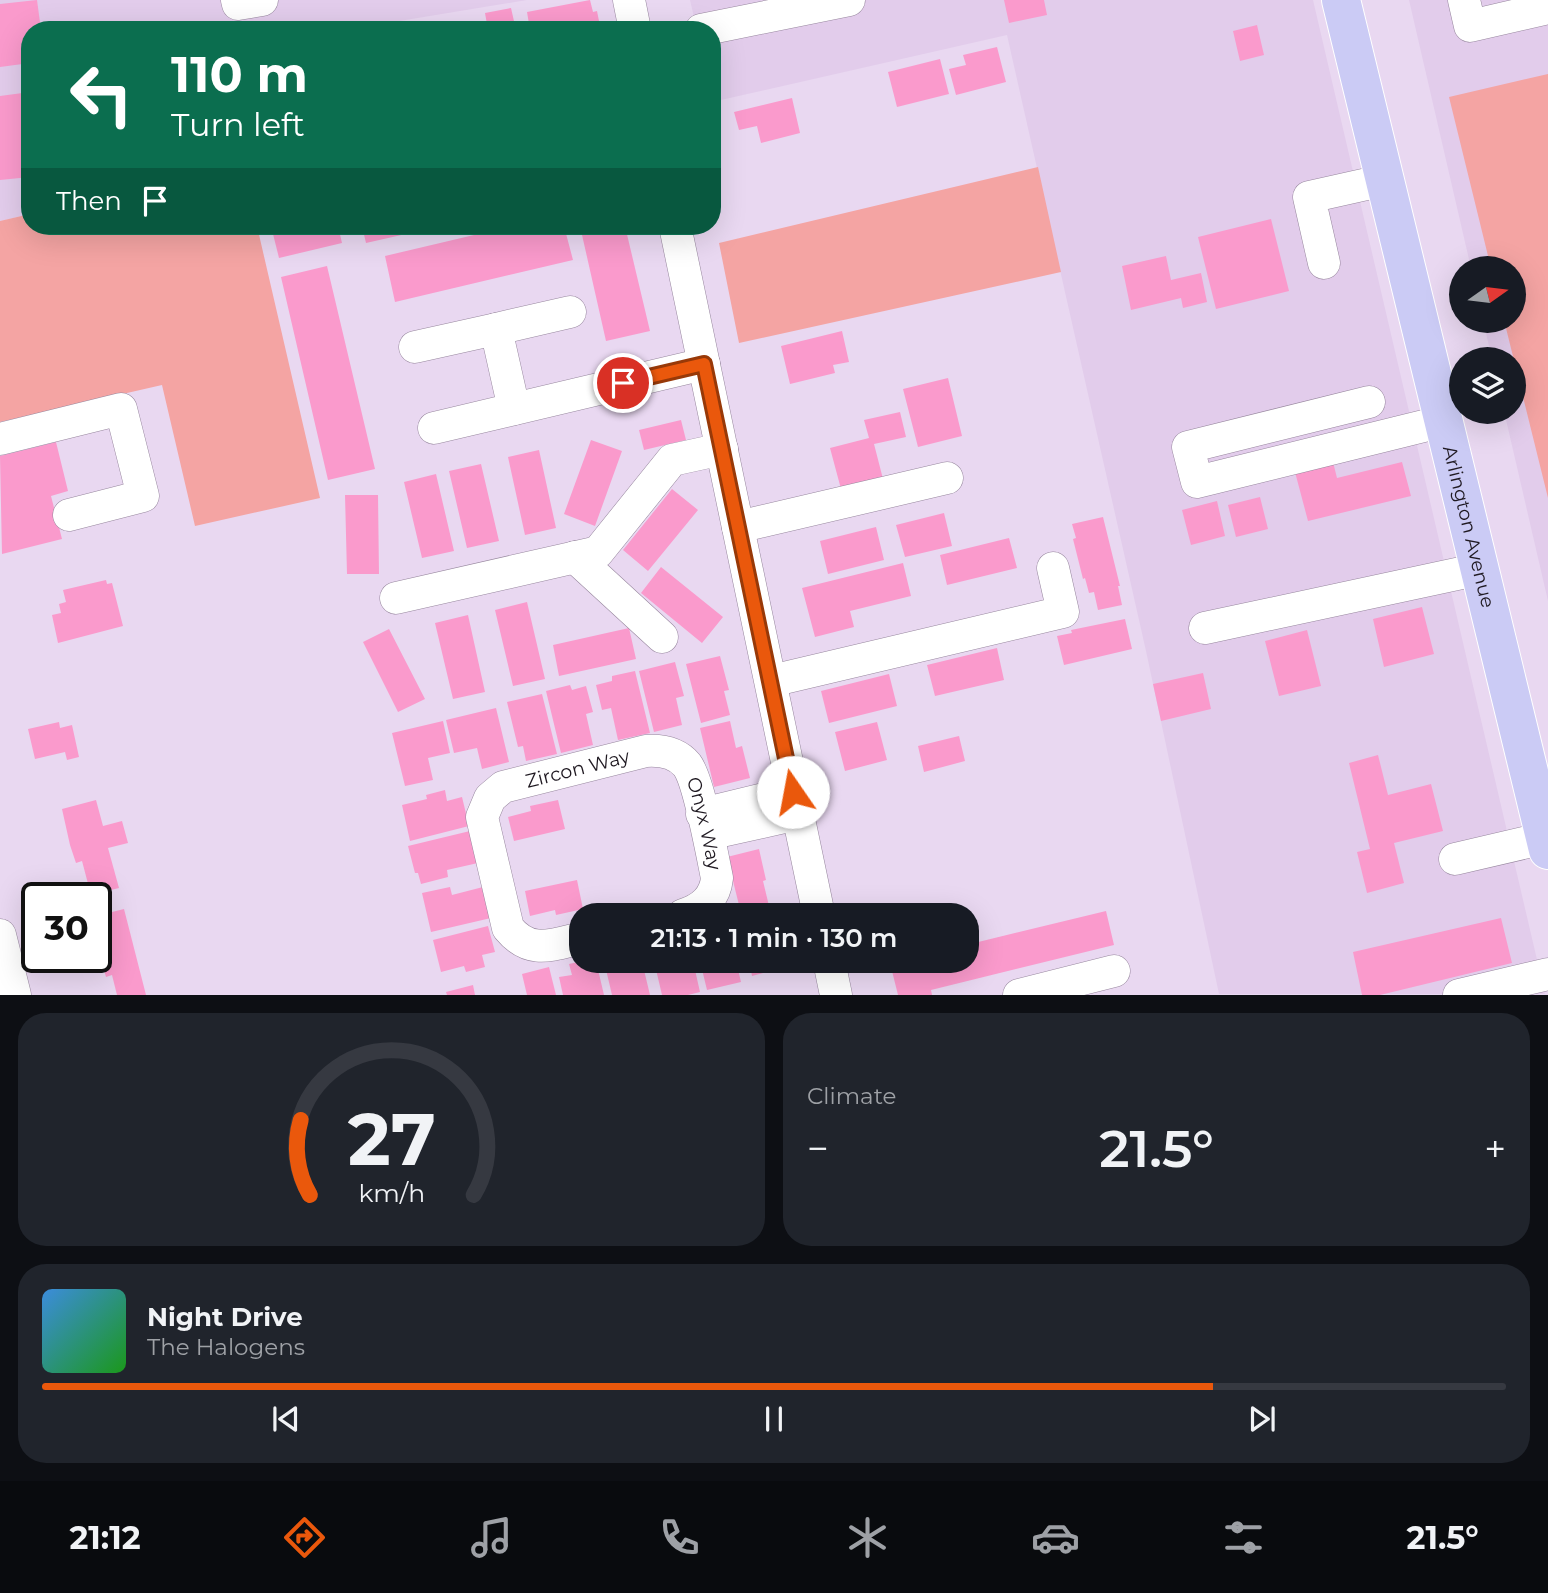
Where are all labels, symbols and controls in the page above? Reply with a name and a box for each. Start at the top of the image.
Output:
text: 110 m [171,45,308,104]
icon: left [56,49,147,140]
text: Turn left [171,105,305,144]
icon: arrive [136,182,174,220]
text: Then [56,185,122,217]
north arrow [1449,256,1526,332]
map controls [1449,256,1526,424]
button: layers [1449,347,1526,424]
pin [593,353,653,413]
icon: arrive [604,364,642,402]
street label: Arlington Avenue [1438,443,1500,610]
street label: Zircon Way [523,744,633,793]
position arrow [756,755,830,829]
street label: Onyx Way [682,774,726,873]
speed limit sign: 30 [21,882,112,973]
text: 21:13 · 1 min · 130 m [651,922,897,954]
text: Climate [807,1082,896,1110]
text: 27 [347,1096,436,1184]
text: 21.5° [1099,1117,1214,1180]
text: − [807,1125,829,1172]
text: + [1484,1125,1506,1172]
text: km/h [358,1178,425,1208]
text: Night Drive [147,1301,303,1333]
text: The Halogens [147,1333,305,1361]
icon: previous [267,1400,305,1438]
icon: pause [755,1400,793,1438]
icon: next [1243,1400,1281,1438]
icon: directions [280,1513,329,1562]
icon: music [467,1513,516,1562]
icon: phone [655,1513,704,1562]
icon: climate [843,1513,892,1562]
icon: car [1031,1513,1080,1562]
icon: filters [1219,1513,1268,1562]
text: 21:12 [69,1518,141,1557]
text: 21.5° [1407,1518,1479,1557]

